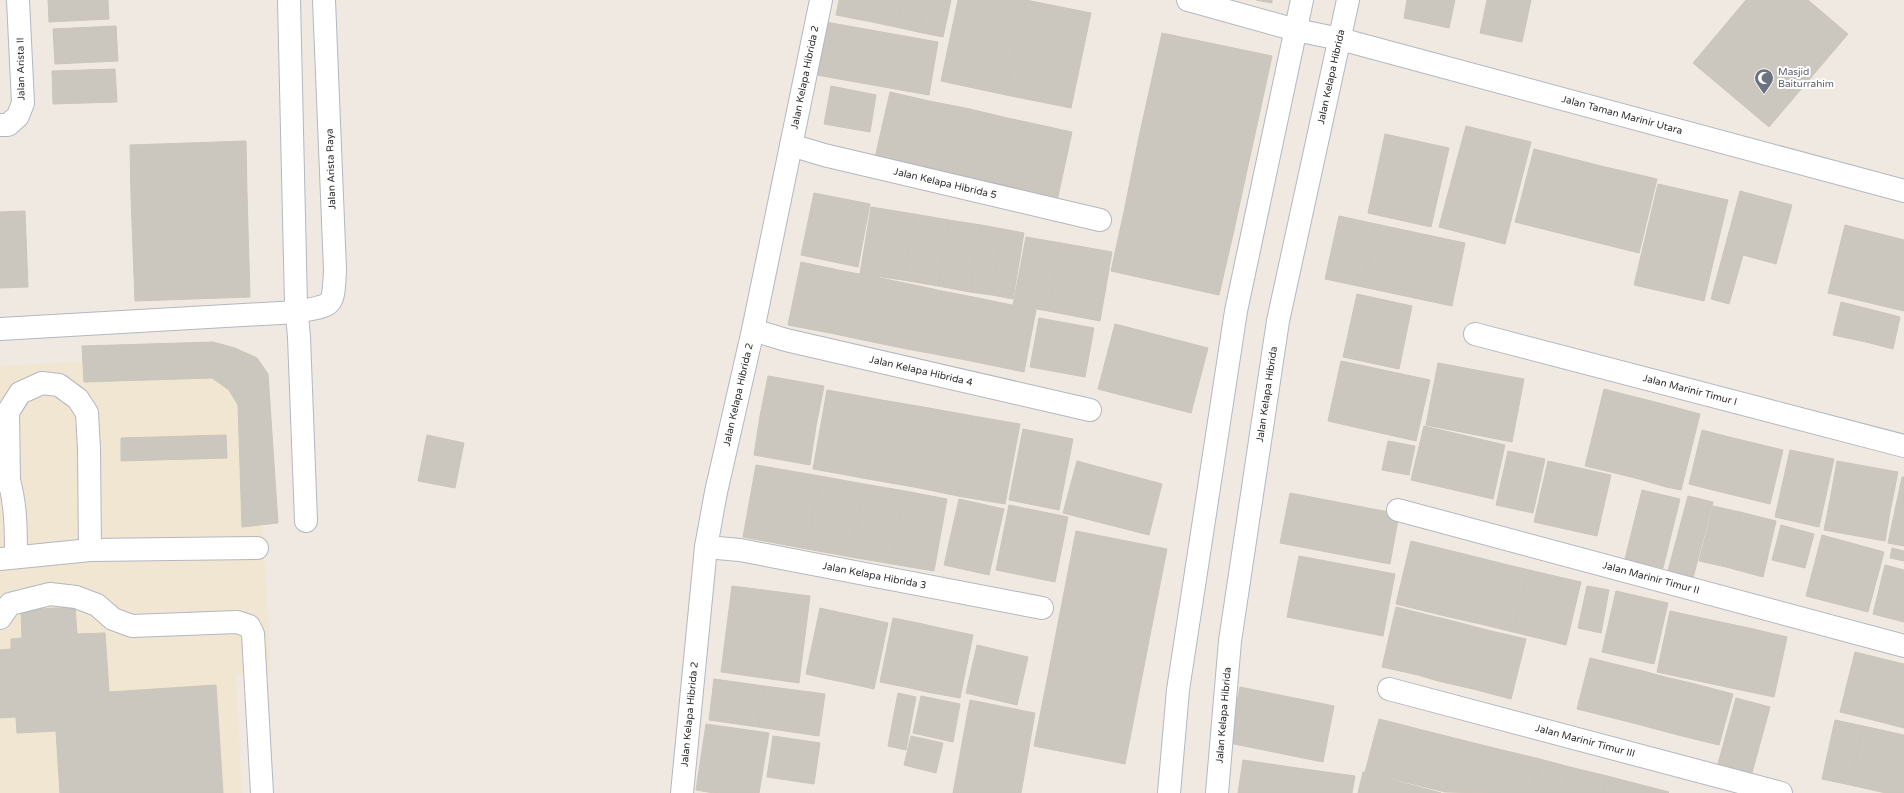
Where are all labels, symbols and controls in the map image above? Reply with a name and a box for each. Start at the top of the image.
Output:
street label: Jalan Kelapa Hibrida 2 [788,25,822,130]
street label: Jalan Kelapa Hibrida [1315,28,1347,125]
street label: Jalan Arista II [14,37,28,101]
place label: Masjid Baiturrahim [1778,66,1834,90]
mosque icon: Masjid Baiturrahim [1753,67,1775,95]
street label: Jalan Taman Marinir Utara [1560,93,1684,137]
street label: Jalan Arista Raya [324,128,338,210]
street label: Jalan Kelapa Hibrida 5 [892,166,998,201]
street label: Jalan Kelapa Hibrida 2 [721,342,756,447]
street label: Jalan Kelapa Hibrida [1254,346,1280,443]
street label: Jalan Kelapa Hibrida 4 [868,353,974,389]
street label: Jalan Marinir Timur I [1641,372,1738,408]
street label: Jalan Marinir Timur II [1601,559,1701,597]
street label: Jalan Kelapa Hibrida 3 [821,560,927,592]
street label: Jalan Kelapa Hibrida 2 [679,661,701,768]
street label: Jalan Kelapa Hibrida [1214,667,1234,764]
street label: Jalan Marinir Timur III [1534,722,1636,760]

